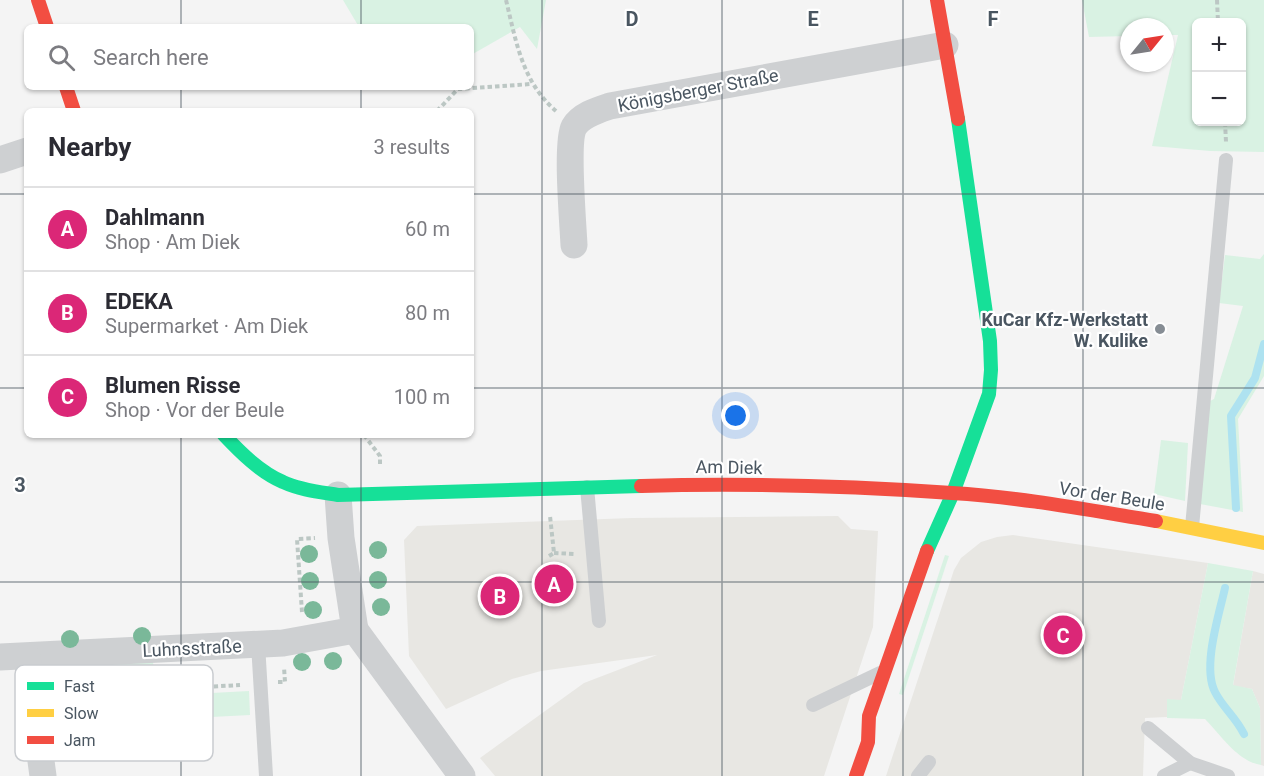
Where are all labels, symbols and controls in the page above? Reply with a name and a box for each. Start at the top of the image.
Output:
text: D [626,7,639,31]
text: E [807,7,819,31]
text: F [988,7,999,31]
north arrow [1120,18,1174,72]
map controls [1192,18,1246,126]
button: + [1192,18,1246,72]
search box [24,24,474,90]
icon: search [45,41,78,74]
text: Search here [93,45,209,70]
street label: Königsberger Straße [616,64,780,116]
button: − [1192,72,1246,126]
text: Nearby [48,132,131,162]
text: 3 results [374,135,450,159]
text: Dahlmann [105,205,205,230]
text: A [61,217,74,241]
text: 60 m [405,217,450,241]
text: Shop · Am Diek [105,230,240,254]
text: EDEKA [105,289,173,314]
text: B [61,301,74,325]
text: 80 m [405,301,450,325]
place label: KuCar Kfz-Werkstatt W. Kulike [982,309,1148,351]
text: Supermarket · Am Diek [105,314,308,338]
marker: KuCar Kfz-Werkstatt W. Kulike [1153,322,1167,336]
text: Blumen Risse [105,373,240,398]
text: C [61,385,74,409]
text: 100 m [394,385,450,409]
text: Shop · Vor der Beule [105,398,284,422]
your location [721,401,750,430]
street label: Am Diek [695,456,763,478]
text: 3 [14,473,26,497]
street label: Vor der Beule [1058,477,1166,515]
pin: A [534,562,574,606]
pin: B [480,574,520,618]
pin: C [1044,612,1082,658]
street label: Luhnsstraße [142,635,242,661]
legend [15,665,213,761]
text: Fast [64,677,95,696]
text: Slow [64,704,99,723]
text: Jam [64,731,96,750]

